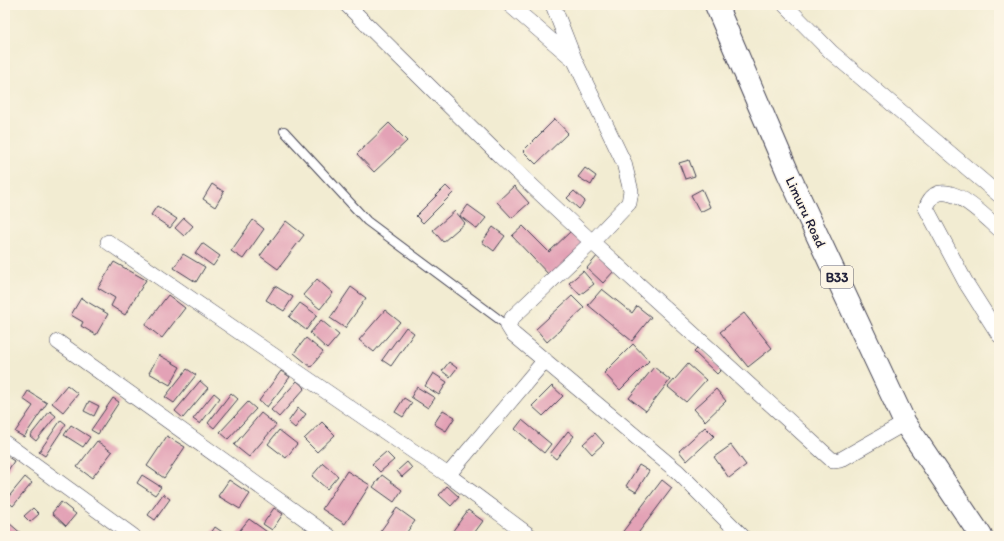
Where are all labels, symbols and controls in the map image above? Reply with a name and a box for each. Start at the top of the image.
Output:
street label: Limuru Road [782,174,830,251]
road number: B33 [821,266,853,288]

